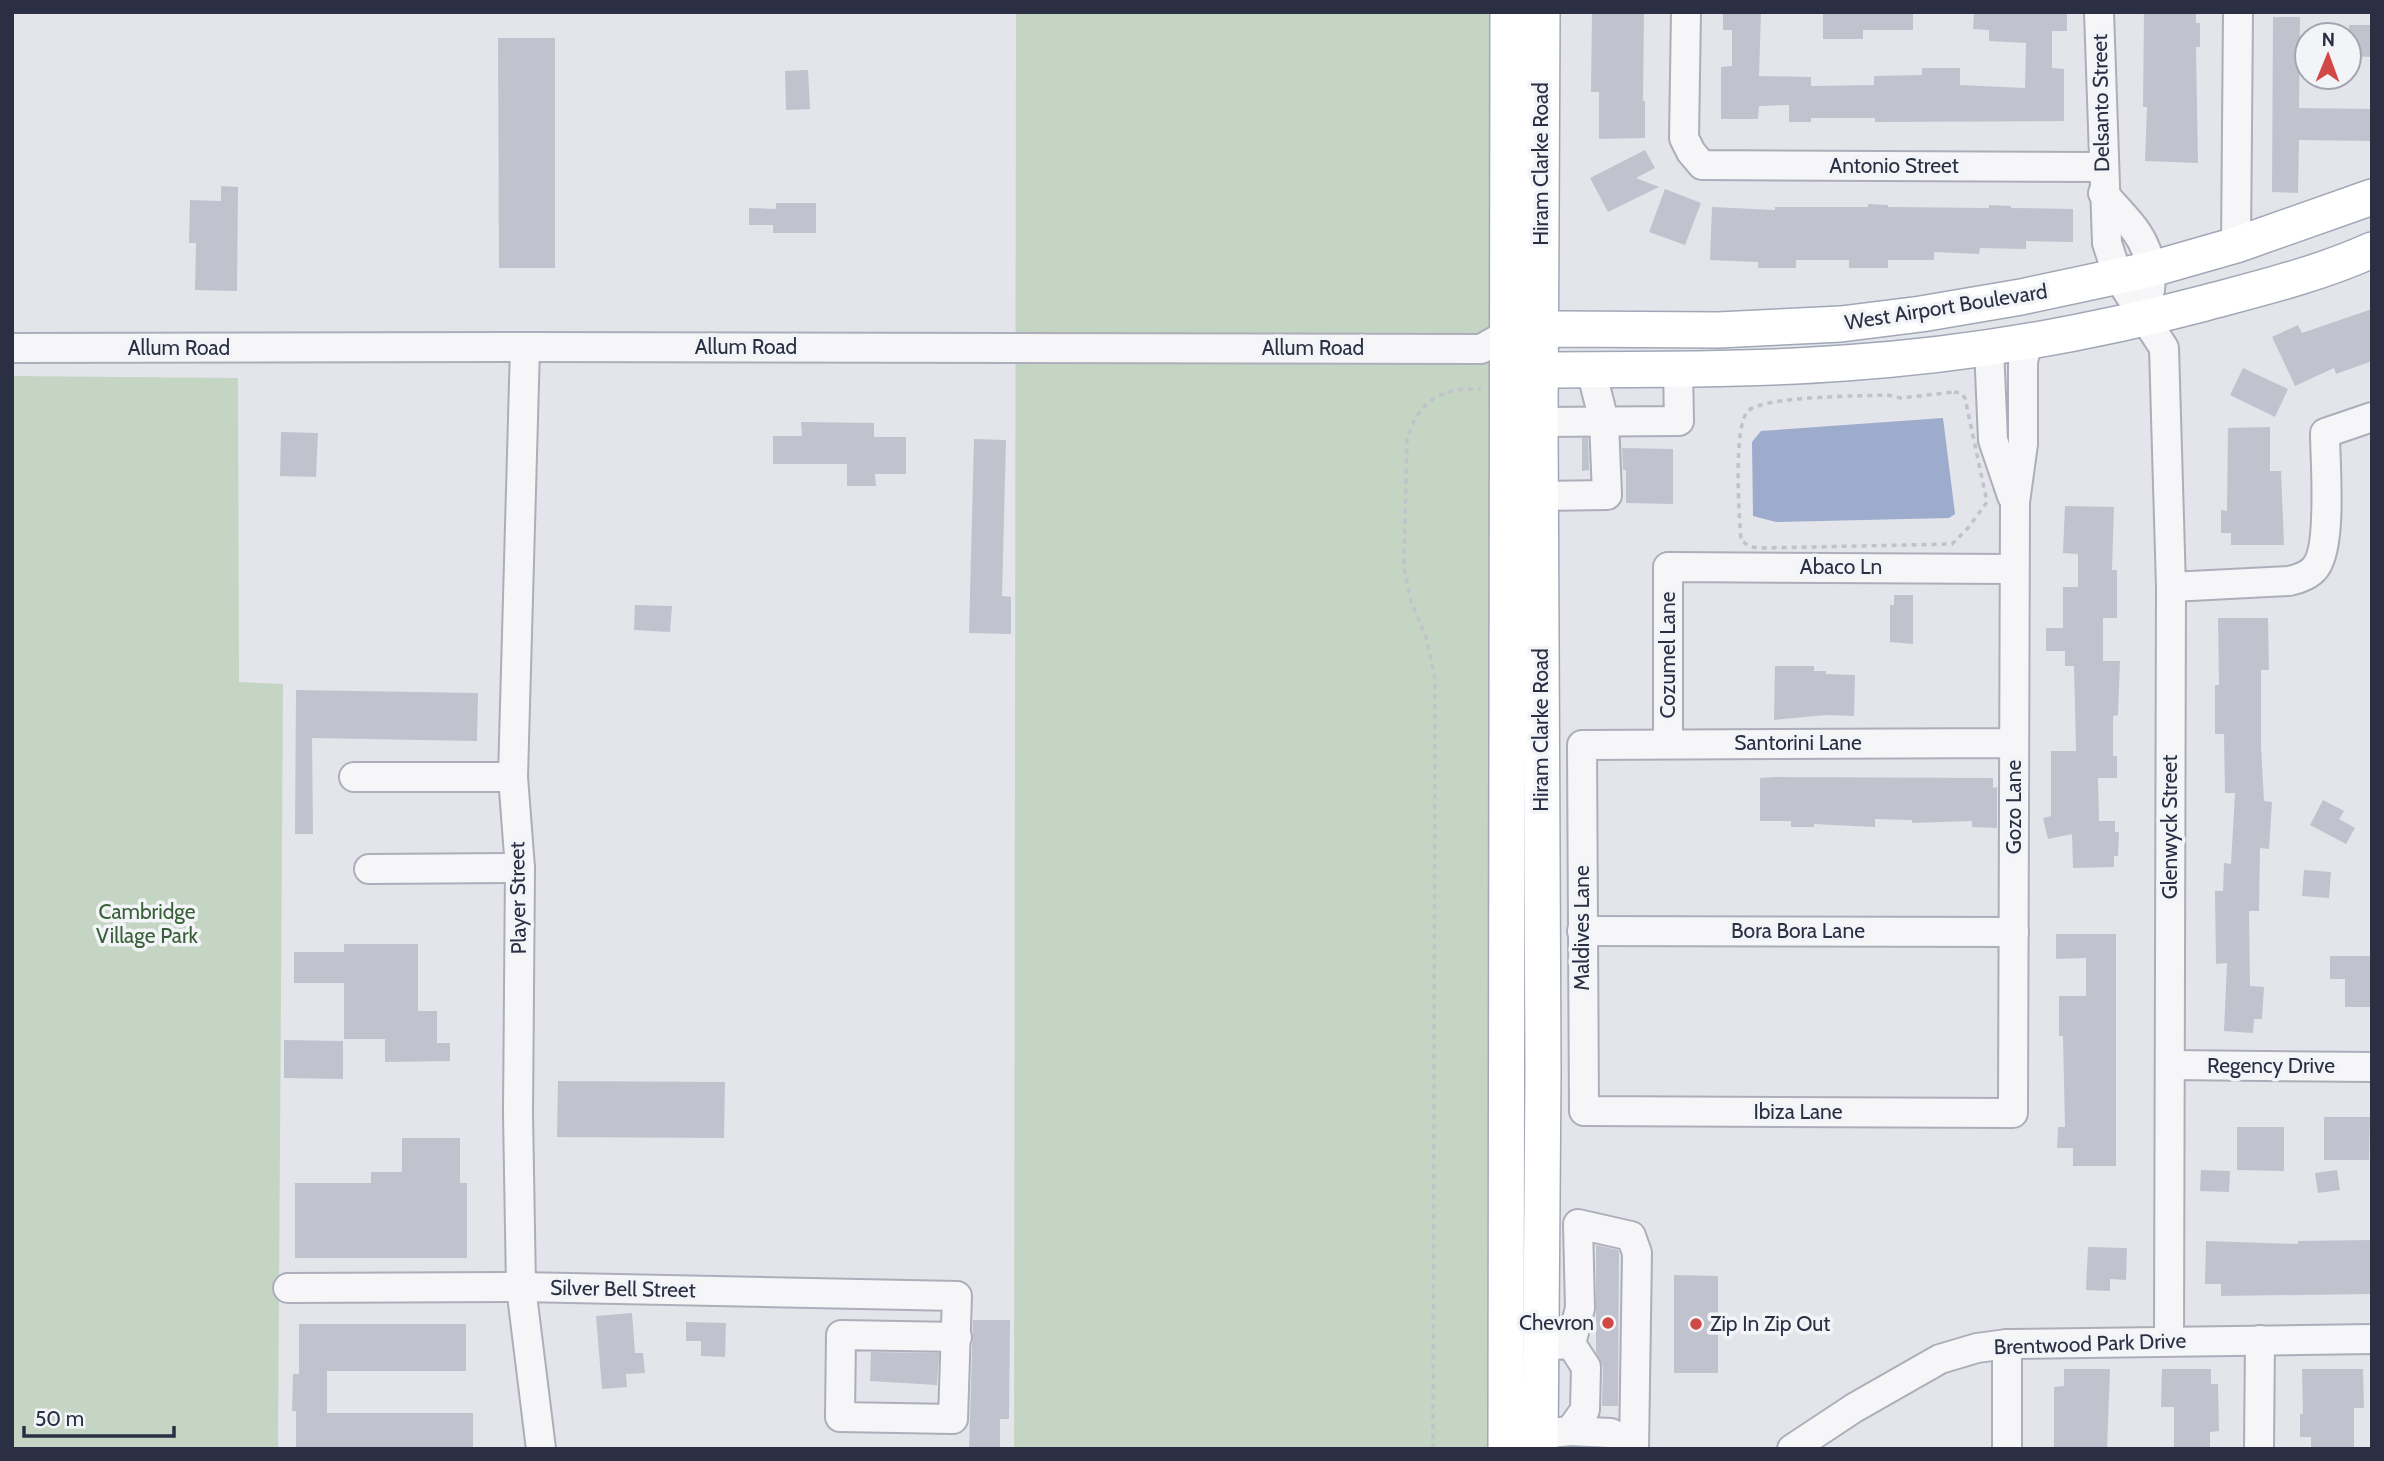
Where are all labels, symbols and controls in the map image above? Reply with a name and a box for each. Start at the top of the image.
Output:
north arrow [2293,21,2363,91]
text: N [2321,28,2335,51]
street label: Delsanto Street [2087,34,2114,172]
street label: Hiram Clarke Road [1528,82,1553,246]
street label: Antonio Street [1829,153,1959,178]
street label: West Airport Boulevard [1843,278,2049,335]
street label: Allum Road [695,334,797,359]
street label: Allum Road [128,335,230,360]
street label: Allum Road [1262,335,1364,360]
street label: Abaco Ln [1800,554,1882,579]
street label: Cozumel Lane [1655,591,1680,718]
street label: Hiram Clarke Road [1528,648,1553,812]
street label: Santorini Lane [1734,730,1862,755]
street label: Glenwyck Street [2157,755,2182,899]
street label: Gozo Lane [2001,760,2026,854]
street label: Player Street [504,841,531,955]
street label: Maldives Lane [1569,865,1594,991]
park label: Cambridge Village Park [96,899,199,948]
street label: Bora Bora Lane [1731,918,1865,943]
street label: Regency Drive [2207,1053,2335,1078]
street label: Ibiza Lane [1753,1099,1843,1124]
street label: Silver Bell Street [550,1275,696,1302]
place label: Chevron [1519,1310,1594,1335]
place label: Zip In Zip Out [1710,1311,1830,1336]
marker: Chevron [1600,1315,1616,1331]
marker: Zip In Zip Out [1688,1316,1704,1332]
street label: Brentwood Park Drive [1993,1328,2187,1359]
scale bar [24,1394,175,1438]
text: 50 m [35,1406,84,1431]

